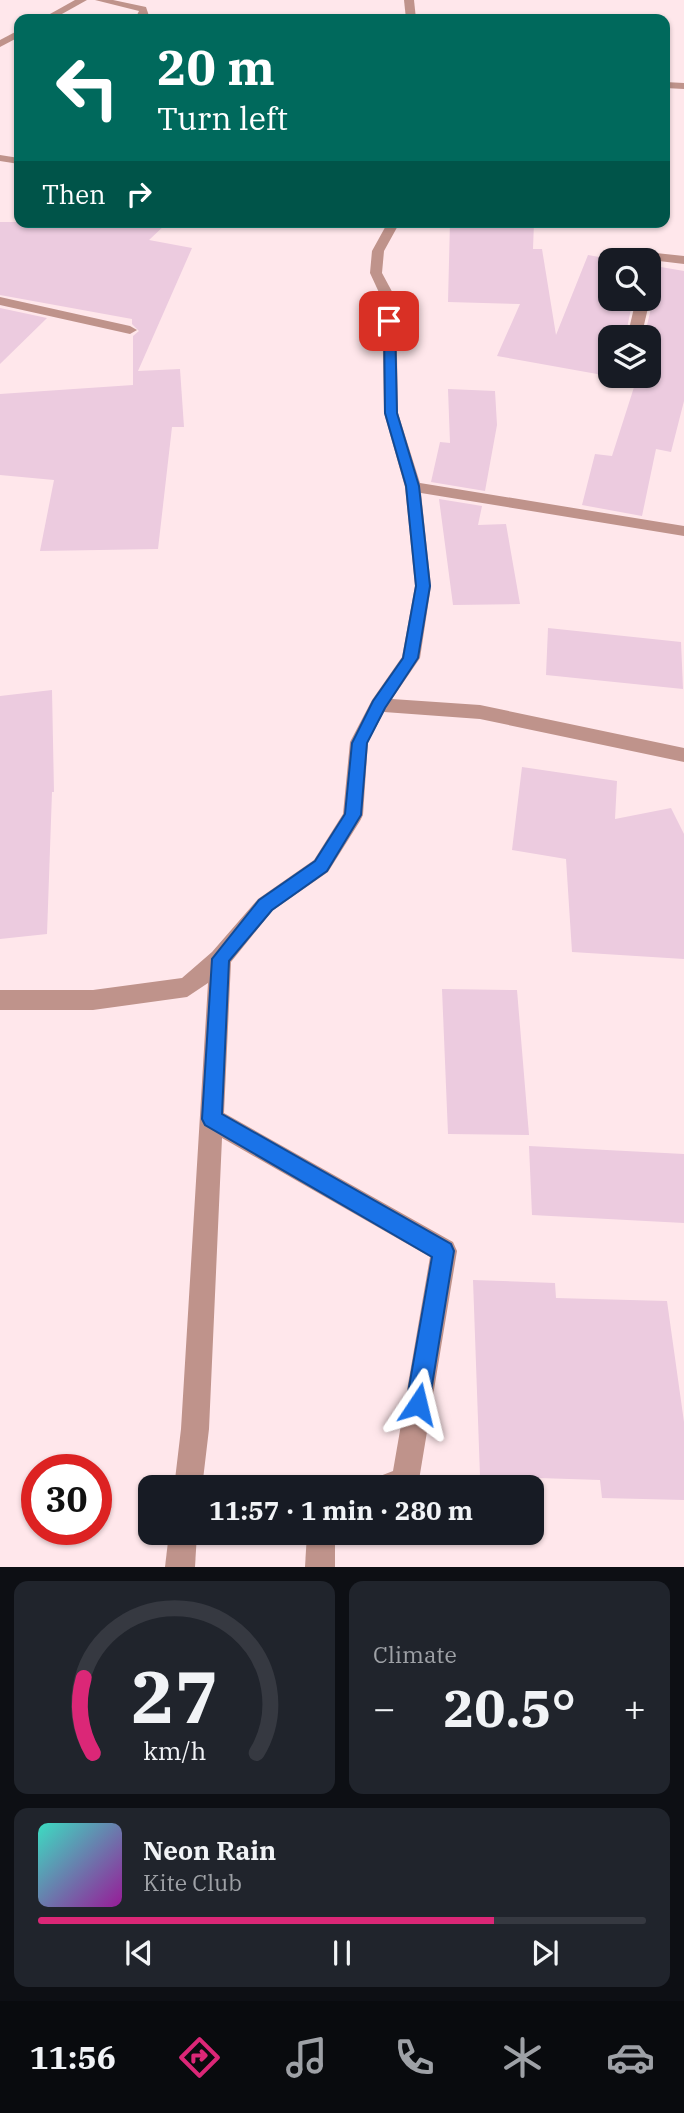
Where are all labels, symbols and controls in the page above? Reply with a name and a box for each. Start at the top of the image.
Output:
text: 20 m [157,35,275,98]
icon: left [42,42,133,133]
text: Turn left [157,97,288,139]
icon: right [120,175,158,213]
text: Then [42,177,106,211]
map controls [598,248,661,388]
button: search [598,248,661,311]
pin [359,291,419,351]
icon: arrive [370,302,408,340]
button: layers [598,325,661,388]
position arrow [381,1367,455,1441]
speed limit sign: 30 [21,1454,112,1545]
text: 11:57 · 1 min · 280 m [209,1493,473,1527]
text: Climate [373,1639,457,1669]
text: 27 [131,1649,218,1744]
text: 20.5° [443,1674,576,1741]
text: − [373,1683,396,1732]
text: + [623,1683,646,1732]
text: km/h [143,1734,206,1767]
text: Neon Rain [143,1833,276,1867]
text: Kite Club [143,1867,242,1897]
icon: previous [120,1934,158,1972]
icon: pause [323,1934,361,1972]
icon: next [526,1934,564,1972]
icon: directions [175,2033,224,2082]
icon: music [282,2033,331,2082]
icon: phone [390,2033,439,2082]
icon: climate [498,2033,547,2082]
icon: car [606,2033,655,2082]
text: 11:56 [29,2036,116,2078]

